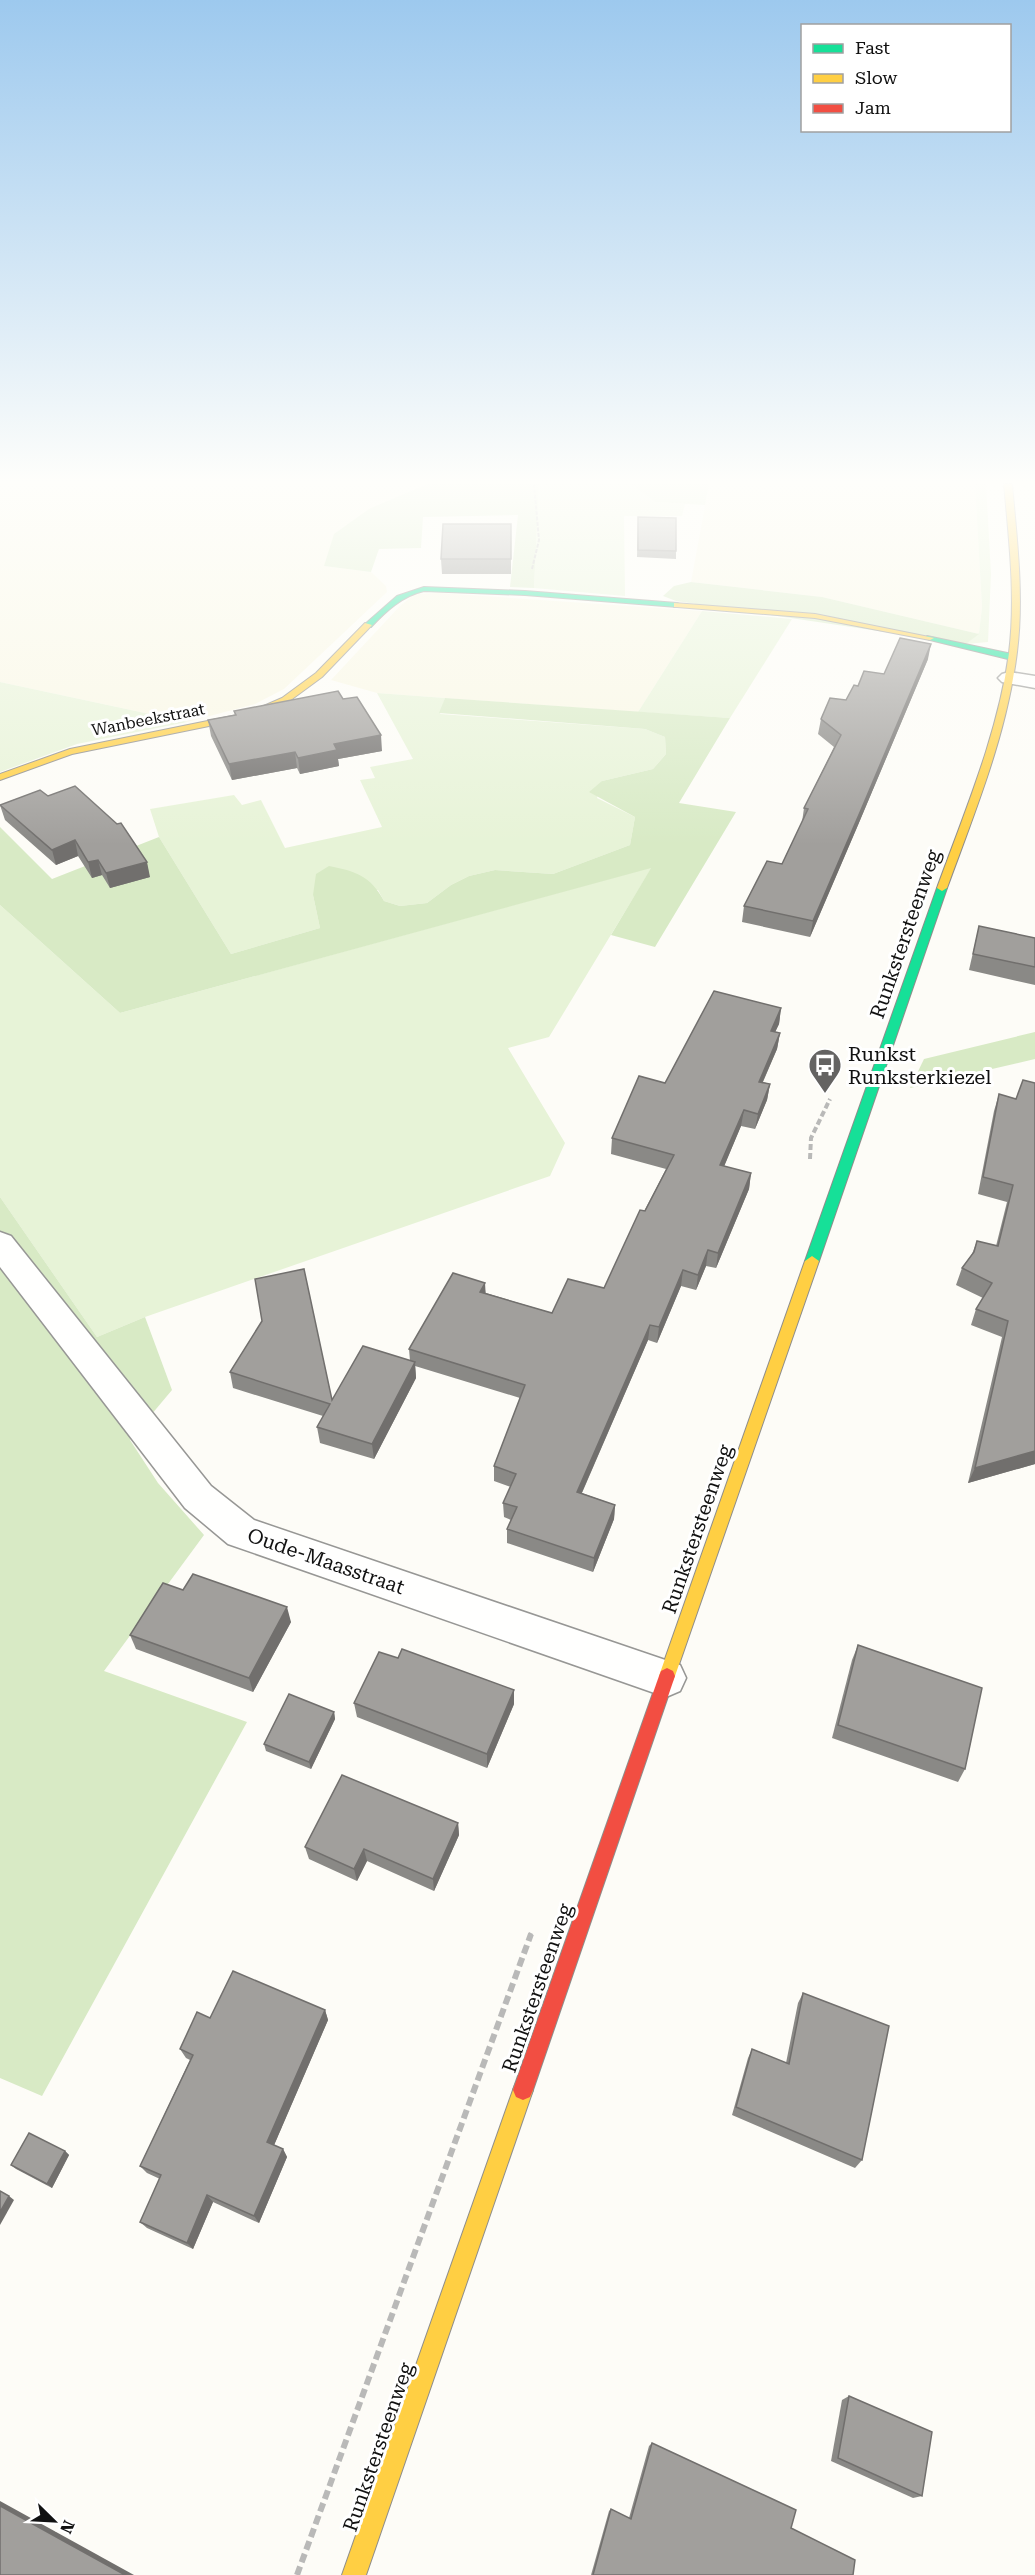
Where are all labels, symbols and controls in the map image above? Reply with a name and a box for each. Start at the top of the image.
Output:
legend [801,24,1011,132]
text: Fast [855,37,890,58]
text: Slow [855,67,897,88]
text: Jam [855,97,891,118]
street label: Wanbeekstraat [90,699,206,740]
street label: Runkstersteenweg [865,846,945,1022]
place label: Runkst Runksterkiezel [848,1042,991,1089]
bus stop icon: Runkst Runksterkiezel [807,1047,843,1094]
street label: Runkstersteenweg [657,1441,737,1617]
street label: Oude-Maasstraat [244,1523,408,1599]
street label: Runkstersteenweg [497,1900,577,2076]
street label: Runkstersteenweg [338,2359,418,2535]
north arrow [24,2491,84,2551]
text: N [56,2517,78,2536]

